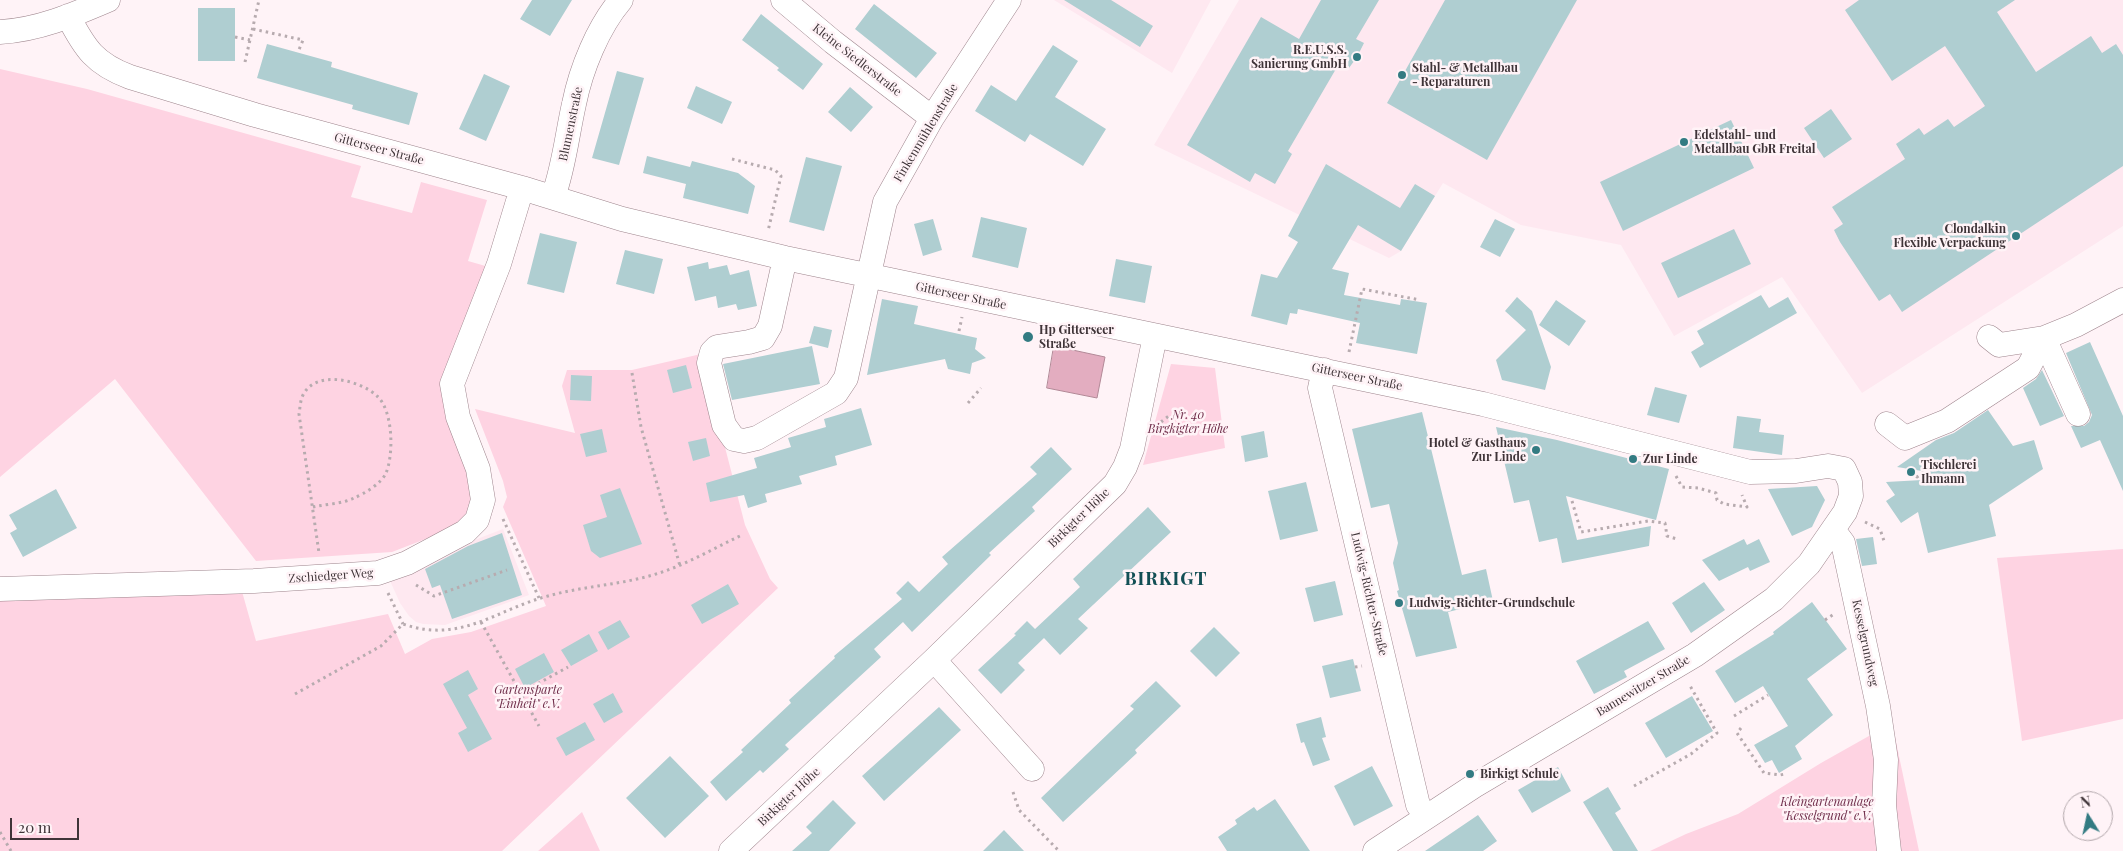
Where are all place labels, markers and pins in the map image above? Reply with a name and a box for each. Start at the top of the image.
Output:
place label: R.E.U.S.S. Sanierung GmbH [1251,43,1347,71]
marker: R.E.U.S.S. Sanierung GmbH [1351,51,1363,63]
place label: Stahl- & Metallbau - Reparaturen [1412,61,1518,89]
marker: Stahl- & Metallbau - Reparaturen [1396,69,1408,81]
place label: Edelstahl- und Metallbau GbR Freital [1694,128,1815,156]
marker: Edelstahl- und Metallbau GbR Freital [1678,136,1690,148]
place label: Clondalkin Flexible Verpackung [1894,222,2006,250]
marker: Clondalkin Flexible Verpackung [2010,230,2022,242]
place label: Hp Gitterseer Straße [1039,323,1114,351]
marker: Hp Gitterseer Straße [1021,330,1035,344]
place label: Hotel & Gasthaus Zur Linde [1428,436,1526,464]
marker: Hotel & Gasthaus Zur Linde [1530,444,1542,456]
place label: Zur Linde [1643,452,1698,466]
marker: Zur Linde [1627,453,1639,465]
place label: Tischlerei Ihmann [1921,458,1976,486]
marker: Tischlerei Ihmann [1905,466,1917,478]
place label: Ludwig-Richter-Grundschule [1409,596,1575,610]
marker: Ludwig-Richter-Grundschule [1393,597,1405,609]
place label: Birkigt Schule [1480,767,1559,781]
marker: Birkigt Schule [1464,768,1476,780]

